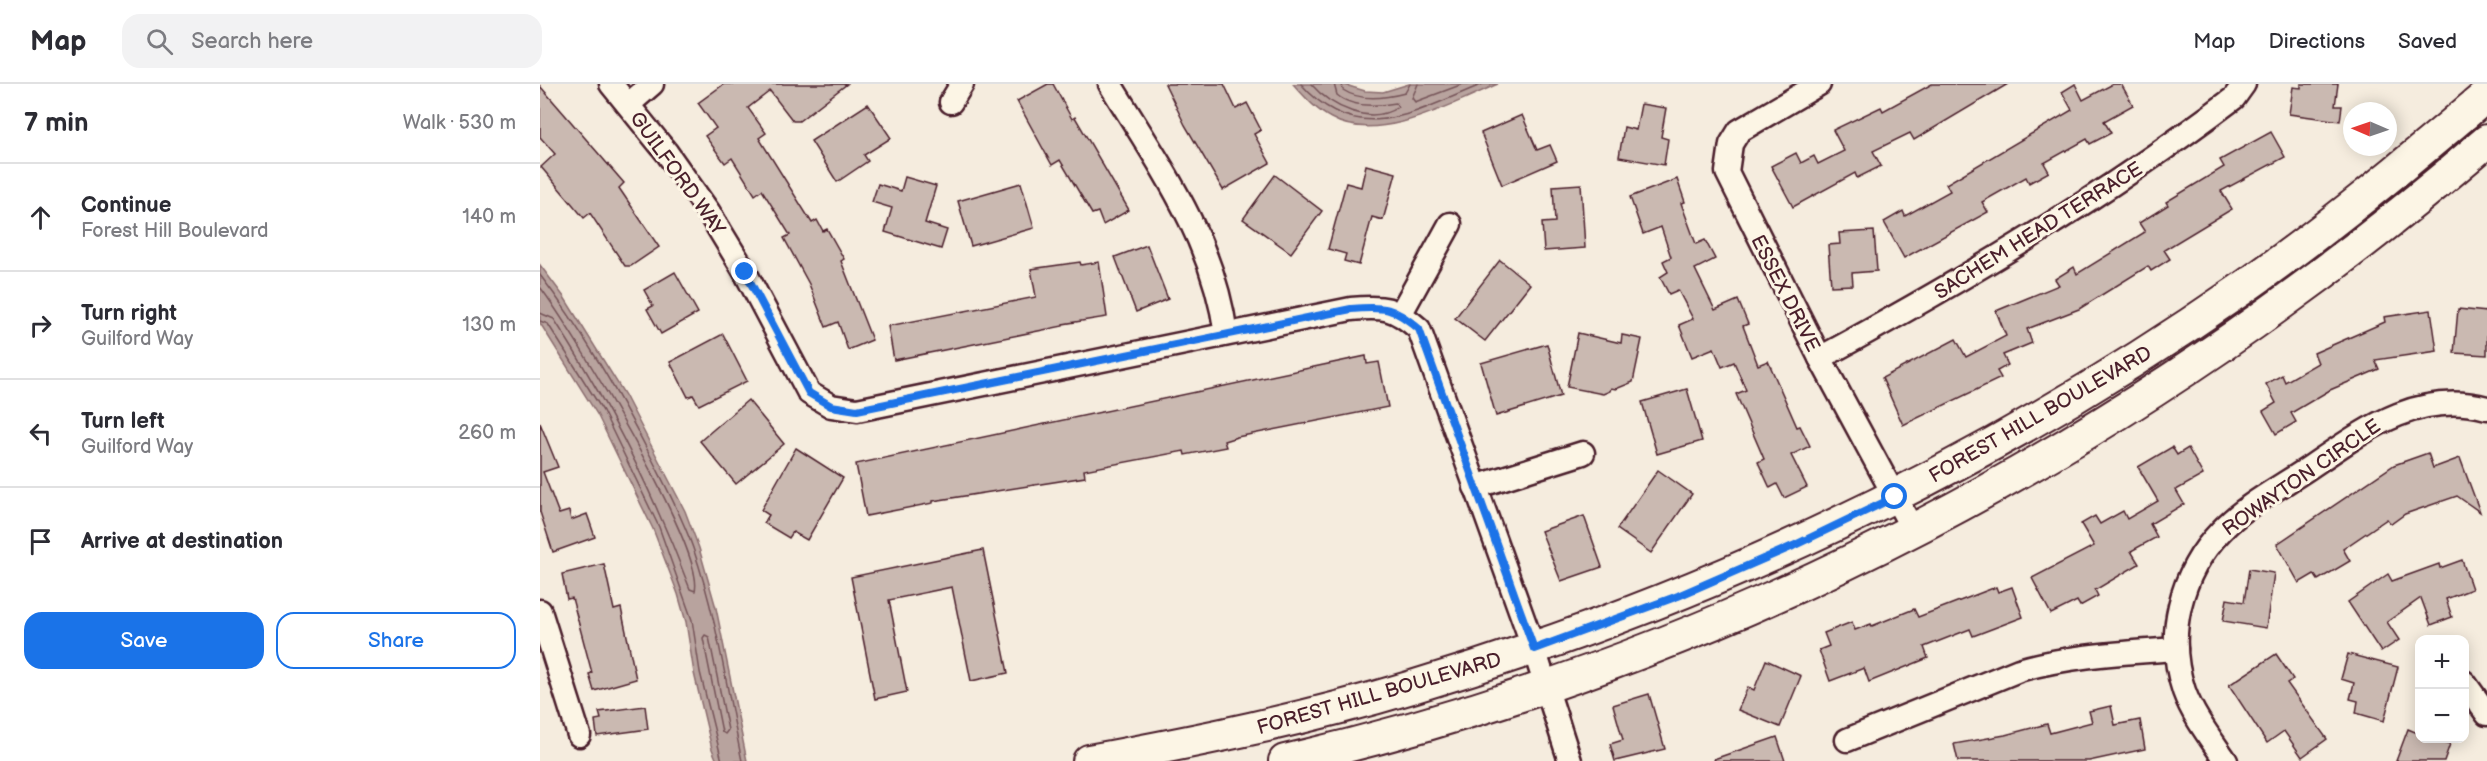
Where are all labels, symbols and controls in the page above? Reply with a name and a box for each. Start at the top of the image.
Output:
search box [122,14,542,68]
text: Map [30,25,86,58]
icon: search [143,25,176,58]
text: Search here [191,28,313,55]
text: Map [2193,29,2236,54]
text: Directions [2269,29,2365,54]
text: Saved [2398,29,2457,54]
north arrow [2343,102,2397,156]
street label: GUILFORD WAY [624,107,730,240]
text: 7 min [24,108,88,139]
text: Walk · 530 m [403,111,516,135]
street label: SACHEM HEAD TERRACE [1930,157,2147,305]
text: Continue [81,192,171,219]
icon: ahead [24,201,57,234]
text: 140 m [462,205,516,229]
text: Forest Hill Boulevard [81,219,268,243]
street label: ESSEX DRIVE [1745,231,1825,356]
route end [731,258,757,284]
text: Turn right [81,300,177,327]
icon: right [24,309,57,342]
text: 130 m [462,313,516,337]
text: Guilford Way [81,327,193,351]
street label: FOREST HILL BOULEVARD [1925,341,2156,488]
text: Turn left [81,408,165,435]
street label: ROWAYTON CIRCLE [2218,414,2385,541]
icon: left [24,417,57,450]
text: 260 m [458,421,516,445]
text: Guilford Way [81,435,193,459]
route start [1881,483,1907,509]
icon: arrive [24,525,57,558]
text: Arrive at destination [81,528,283,555]
button: Save [24,612,264,669]
button: Share [276,612,516,669]
map controls [2415,635,2469,743]
button: + [2415,635,2469,689]
street label: FOREST HILL BOULEVARD [1254,648,1504,740]
button: − [2415,689,2469,743]

